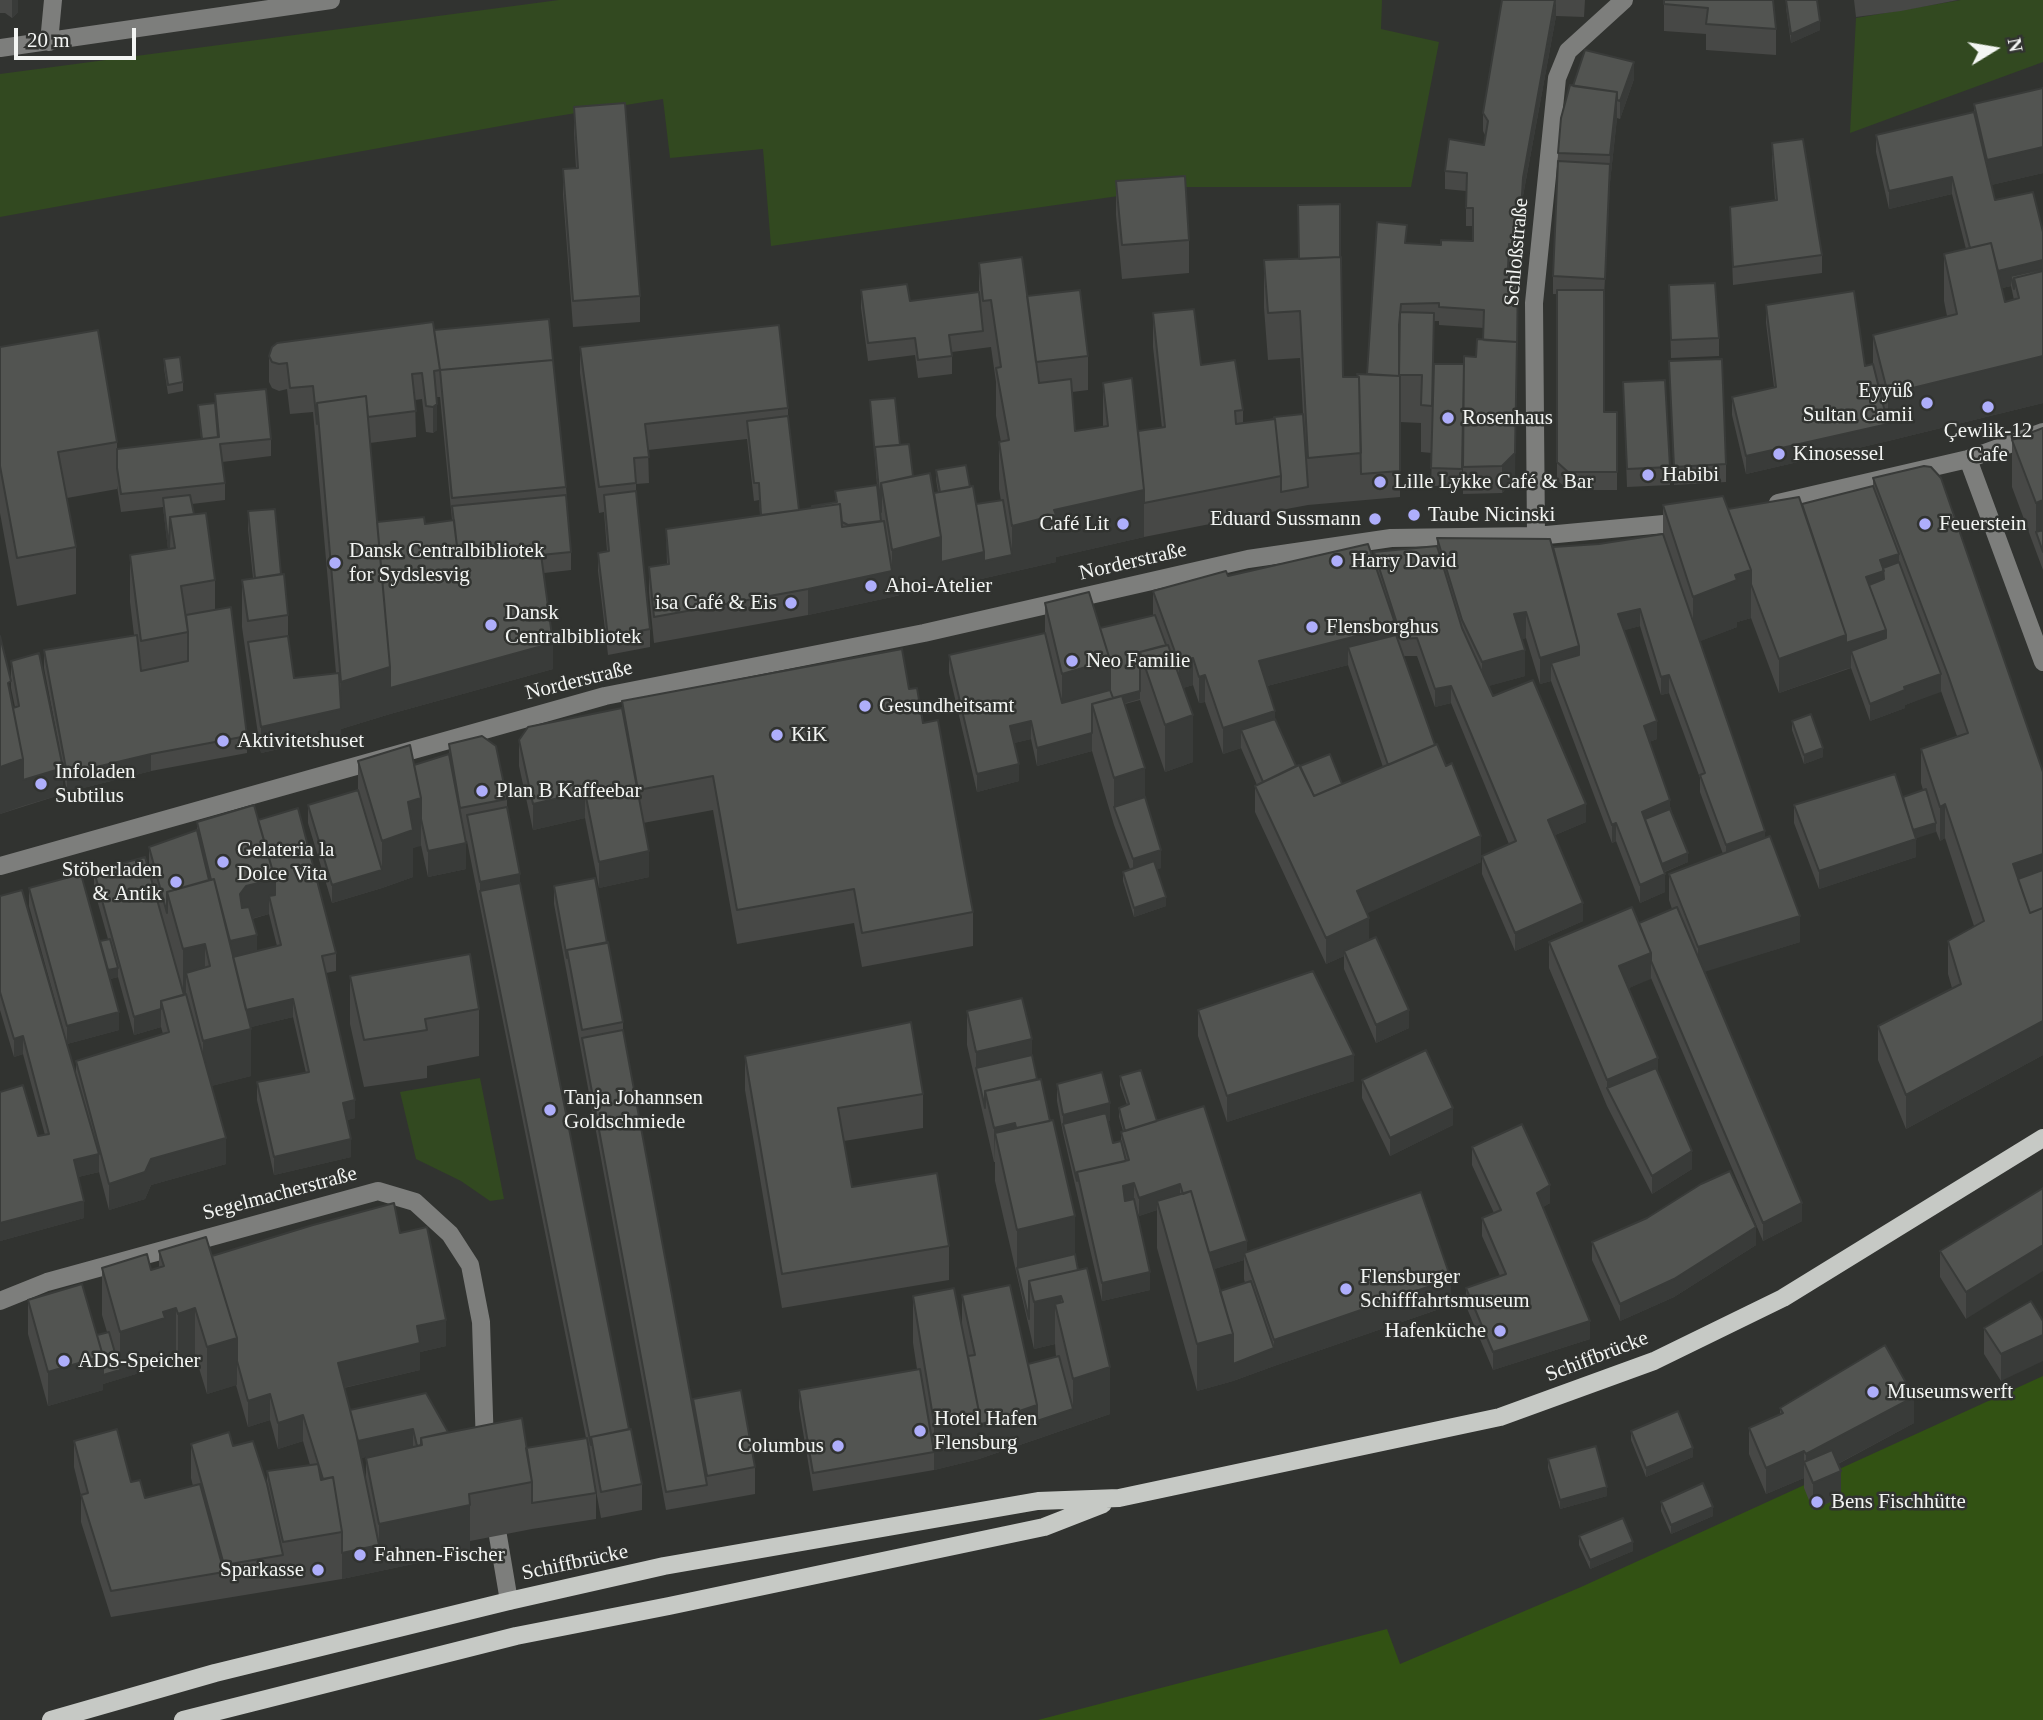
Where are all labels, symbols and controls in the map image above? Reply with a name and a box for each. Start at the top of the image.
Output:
scale bar [18,14,140,58]
north arrow [1959,14,2029,84]
text: 20 m [27,28,70,52]
text: N [2003,36,2027,54]
street label: Schloßstraße [1500,197,1534,307]
place label: Eyyüß Sultan Camii [1803,378,1913,428]
marker: Eyyüß Sultan Camii [1919,395,1935,411]
marker: Çewlik-12 Cafe [1980,399,1996,415]
place label: Rosenhaus [1462,405,1553,431]
marker: Rosenhaus [1440,410,1456,426]
place label: Çewlik-12 Cafe [1944,418,2032,468]
place label: Kinosessel [1793,441,1884,467]
marker: Kinosessel [1771,446,1787,462]
place label: Habibi [1662,462,1719,488]
marker: Habibi [1640,467,1656,483]
place label: Lille Lykke Café & Bar [1394,469,1593,495]
marker: Lille Lykke Café & Bar [1372,474,1388,490]
place label: Taube Nicinski [1428,502,1555,528]
place label: Eduard Sussmann [1210,506,1361,532]
marker: Taube Nicinski [1406,507,1422,523]
place label: Café Lit [1040,511,1109,537]
marker: Eduard Sussmann [1367,511,1383,527]
place label: Feuerstein [1939,511,2026,537]
marker: Café Lit [1115,516,1131,532]
marker: Feuerstein [1917,516,1933,532]
street label: Norderstraße [1077,537,1189,587]
place label: Dansk Centralbibliotek for Sydslesvig [349,538,544,588]
place label: Harry David [1351,548,1457,574]
marker: Harry David [1329,553,1345,569]
marker: Dansk Centralbibliotek for Sydslesvig [327,555,343,571]
place label: Ahoi-Atelier [885,573,992,599]
marker: Ahoi-Atelier [863,578,879,594]
place label: isa Café & Eis [655,590,777,616]
marker: isa Café & Eis [783,595,799,611]
place label: Dansk Centralbibliotek [505,600,641,650]
place label: Flensborghus [1326,614,1439,640]
marker: Dansk Centralbibliotek [483,617,499,633]
marker: Flensborghus [1304,619,1320,635]
place label: Neo Familie [1086,648,1190,674]
marker: Neo Familie [1064,653,1080,669]
street label: Norderstraße [523,656,635,706]
place label: Gesundheitsamt [879,693,1014,719]
marker: Gesundheitsamt [857,698,873,714]
place label: KiK [791,722,827,748]
marker: KiK [769,727,785,743]
place label: Aktivitetshuset [237,728,364,754]
marker: Aktivitetshuset [215,733,231,749]
place label: Infoladen Subtilus [55,759,135,809]
marker: Infoladen Subtilus [33,776,49,792]
place label: Plan B Kaffeebar [496,778,641,804]
marker: Plan B Kaffeebar [474,783,490,799]
place label: Gelateria la Dolce Vita [237,837,334,887]
marker: Gelateria la Dolce Vita [215,854,231,870]
place label: Stöberladen & Antik [62,857,162,907]
marker: Stöberladen & Antik [168,874,184,890]
place label: Tanja Johannsen Goldschmiede [564,1085,703,1135]
marker: Tanja Johannsen Goldschmiede [542,1102,558,1118]
street label: Segelmacherstraße [200,1161,360,1227]
place label: Flensburger Schifffahrtsmuseum [1360,1264,1530,1314]
marker: Flensburger Schifffahrtsmuseum [1338,1281,1354,1297]
place label: Hafenküche [1385,1318,1486,1344]
marker: Hafenküche [1492,1323,1508,1339]
street label: Schiffbrücke [1542,1326,1652,1388]
place label: ADS-Speicher [78,1348,200,1374]
marker: ADS-Speicher [56,1353,72,1369]
place label: Museumswerft [1887,1379,2013,1405]
marker: Museumswerft [1865,1384,1881,1400]
place label: Hotel Hafen Flensburg [934,1406,1037,1456]
marker: Hotel Hafen Flensburg [912,1423,928,1439]
place label: Columbus [738,1433,824,1459]
marker: Columbus [830,1438,846,1454]
place label: Bens Fischhütte [1831,1489,1966,1515]
marker: Bens Fischhütte [1809,1494,1825,1510]
street label: Schiffbrücke [520,1539,630,1587]
place label: Fahnen-Fischer [374,1542,505,1568]
marker: Fahnen-Fischer [352,1547,368,1563]
place label: Sparkasse [220,1557,304,1583]
marker: Sparkasse [310,1562,326,1578]

